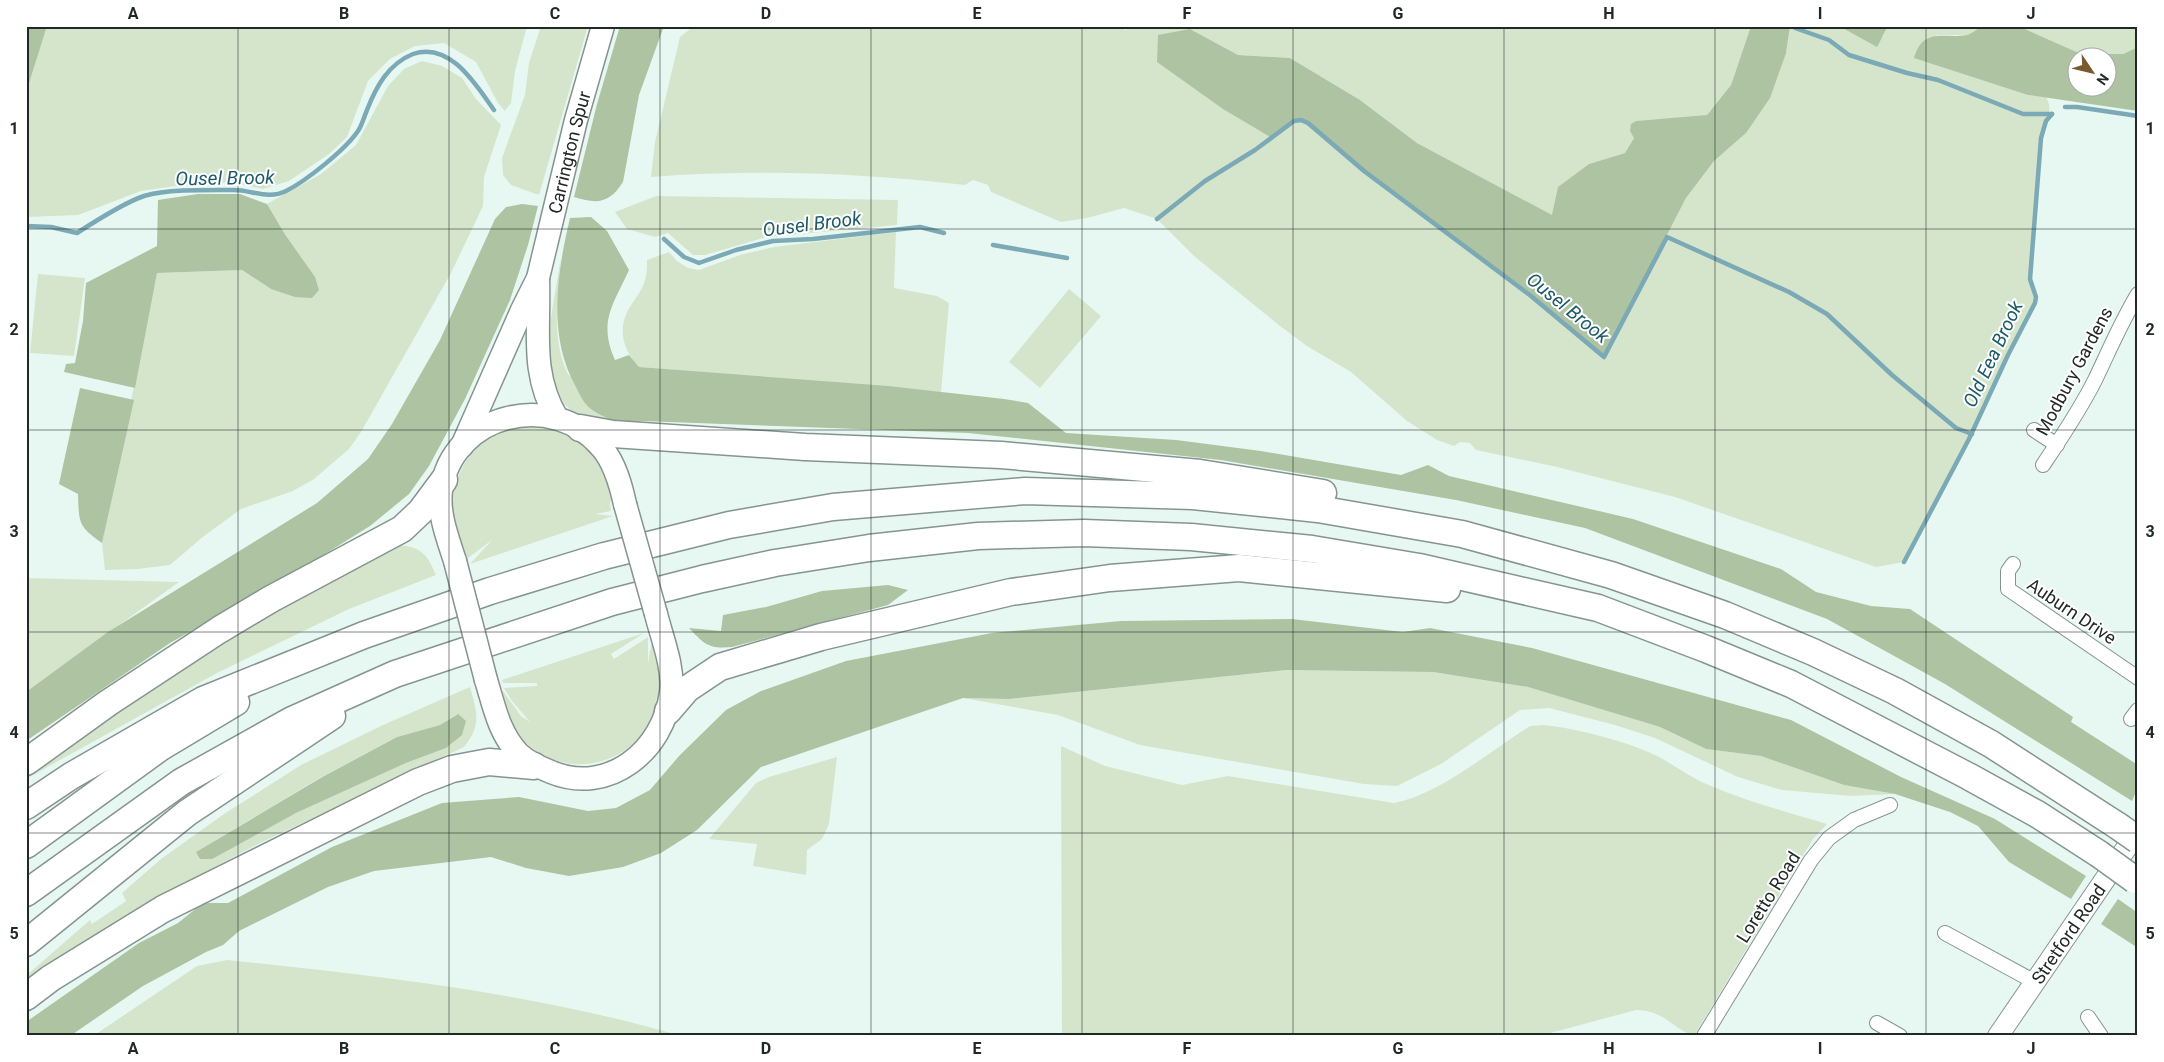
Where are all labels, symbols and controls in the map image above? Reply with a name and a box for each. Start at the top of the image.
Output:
text: A [128,4,139,23]
text: B [339,4,349,23]
text: C [550,4,560,23]
text: D [761,4,771,23]
text: E [973,4,982,23]
text: F [1183,4,1192,23]
text: G [1393,4,1404,23]
text: H [1603,4,1615,23]
text: I [1818,4,1822,23]
text: J [2027,4,2035,23]
north arrow [2066,48,2116,98]
text: N [2093,71,2112,88]
street label: Carrington Spur [543,88,594,215]
text: 1 [9,119,19,138]
text: 1 [2145,119,2155,138]
water label: Ousel Brook [175,166,275,190]
water label: Ousel Brook [761,206,863,241]
water label: Ousel Brook [1522,268,1614,349]
water label: Old Eea Brook [1958,296,2028,411]
street label: Modbury Gardens [2031,303,2117,439]
text: 2 [9,320,19,339]
text: 2 [2145,320,2155,339]
text: 3 [9,522,19,541]
text: 3 [2145,522,2155,541]
street label: Auburn Drive [2024,574,2120,648]
text: 4 [9,723,19,742]
text: 4 [2145,723,2155,742]
street label: Loretto Road [1732,848,1804,946]
street label: Stretford Road [2026,880,2109,988]
text: 5 [9,924,19,943]
text: 5 [2145,924,2155,943]
text: A [128,1039,139,1058]
text: B [339,1039,349,1058]
text: C [550,1039,560,1058]
text: D [761,1039,771,1058]
text: E [973,1039,982,1058]
text: F [1183,1039,1192,1058]
text: G [1393,1039,1404,1058]
text: H [1603,1039,1615,1058]
text: I [1818,1039,1822,1058]
text: J [2027,1039,2035,1058]

